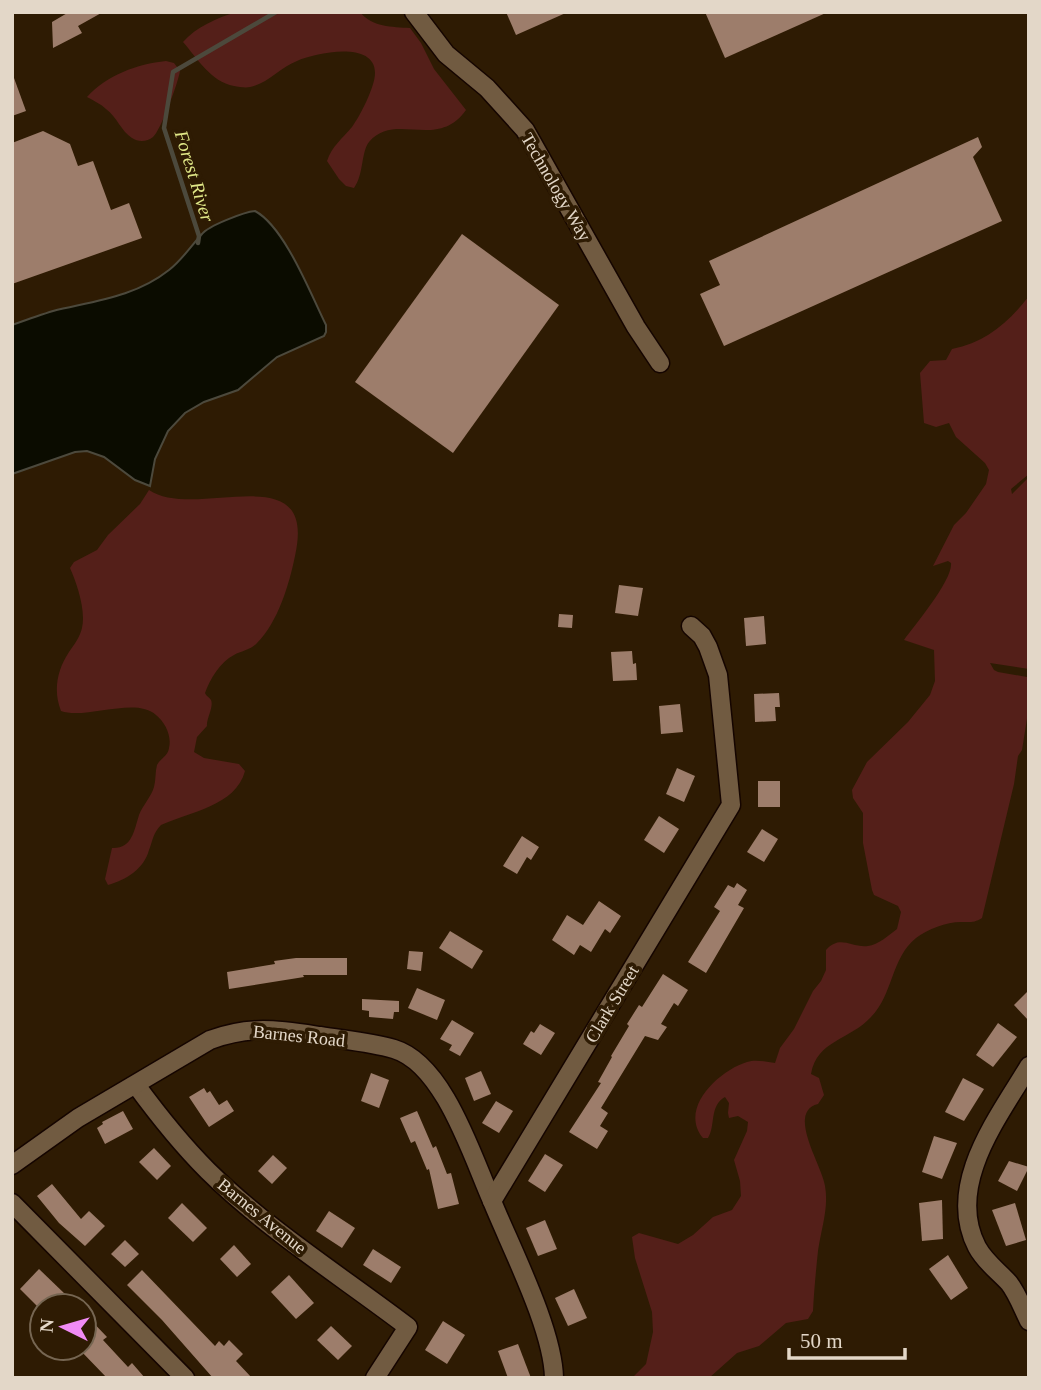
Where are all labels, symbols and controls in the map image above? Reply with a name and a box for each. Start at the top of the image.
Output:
water label: Forest River [170,127,219,225]
street label: Technology Way [517,129,595,245]
street label: Clark Street [581,962,643,1046]
street label: Barnes Road [252,1021,346,1051]
street label: Barnes Avenue [214,1174,310,1258]
north arrow [28,1292,98,1362]
scale bar [789,1316,904,1360]
text: N [36,1318,58,1333]
text: 50 m [800,1329,843,1353]

